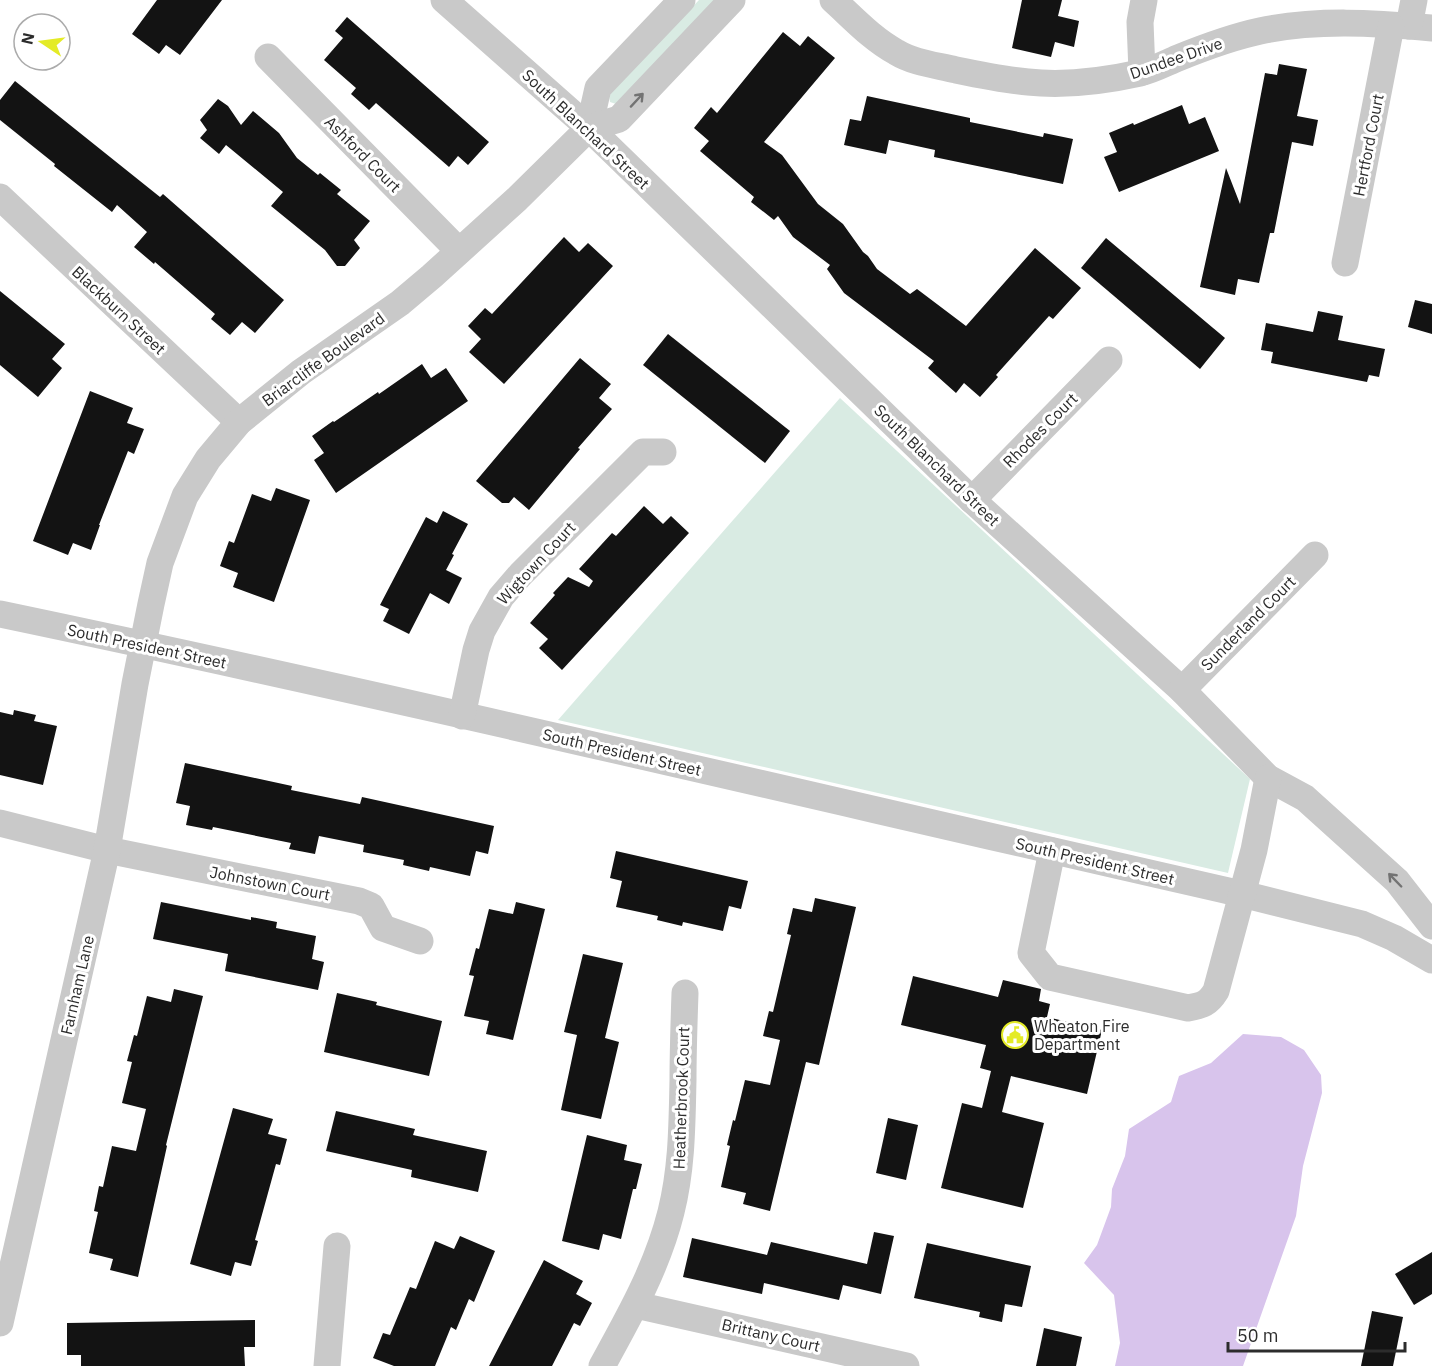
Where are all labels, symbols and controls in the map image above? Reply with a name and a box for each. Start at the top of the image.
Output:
north arrow [12,12,72,72]
text: N [16,31,38,47]
street label: Dundee Drive [1127,33,1225,83]
street label: South Blanchard Street [518,65,654,193]
one-way arrow [630,92,645,107]
street label: Hertford Court [1348,92,1388,198]
street label: Ashford Court [321,112,405,196]
street label: Blackburn Street [68,261,170,359]
street label: Briarcliffe Boulevard [258,308,388,410]
street label: Rhodes Court [998,388,1082,472]
street label: South Blanchard Street [870,400,1004,530]
street label: Wigtown Court [493,517,579,609]
street label: Sunderland Court [1196,571,1300,675]
street label: South President Street [66,619,228,673]
street label: South President Street [541,724,703,780]
street label: South President Street [1014,833,1176,889]
street label: Johnstown Court [208,862,332,904]
one-way arrow [1388,873,1402,888]
street label: Farnham Lane [56,933,98,1037]
place label: Wheaton Fire Department [1034,1016,1130,1054]
public building icon: Wheaton Fire Department [1000,1020,1030,1050]
street label: Heatherbrook Court [669,1026,693,1170]
street label: Brittany Court [720,1314,822,1356]
scale bar [1228,1315,1405,1353]
text: 50 m [1237,1324,1279,1347]

